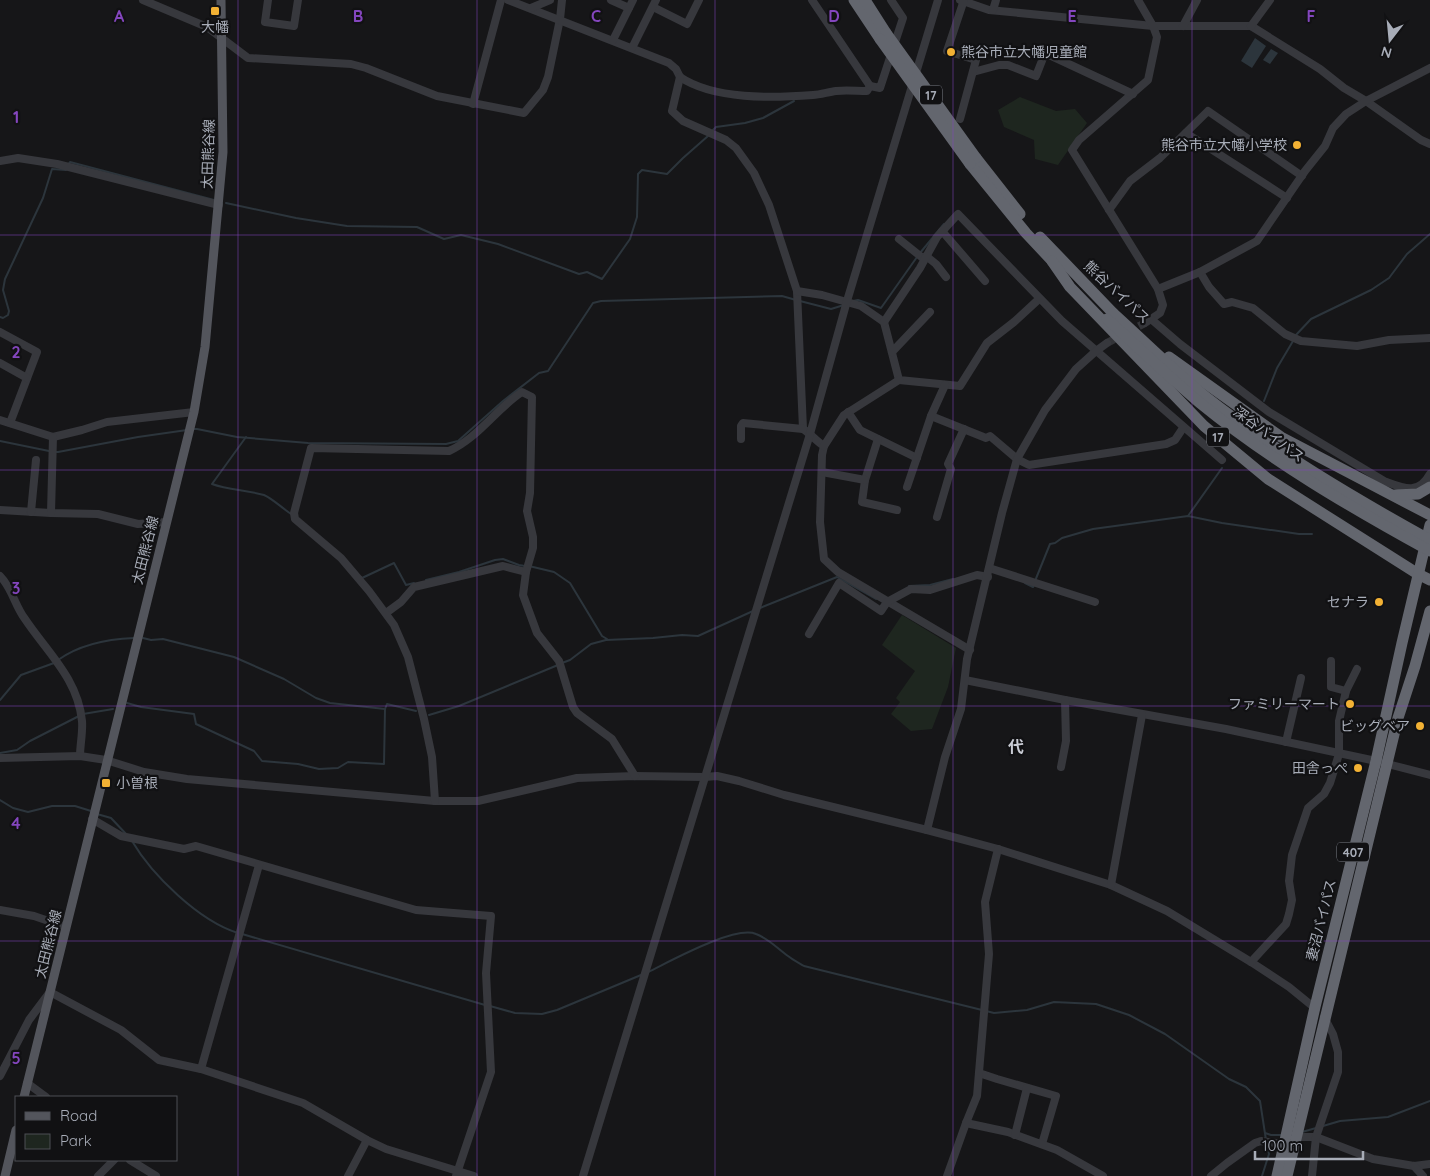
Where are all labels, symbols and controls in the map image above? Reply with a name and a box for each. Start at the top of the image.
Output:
marker: 大幡 [209,5,221,17]
text: A [114,6,125,26]
text: B [353,6,363,26]
text: C [591,6,601,26]
text: D [828,6,840,26]
text: E [1067,6,1077,26]
text: F [1307,6,1316,26]
north arrow [1365,15,1415,65]
place label: 大幡 [201,18,229,36]
text: N [1379,42,1394,63]
place label: 熊谷市立大幡児童館 [961,43,1087,61]
marker: 熊谷市立大幡児童館 [945,46,957,58]
road number: 17 [920,86,942,104]
text: 1 [13,107,19,127]
street label: 太田熊谷線 [198,119,218,189]
place label: 熊谷市立大幡小学校 [1161,136,1287,154]
marker: 熊谷市立大幡小学校 [1291,139,1303,151]
street label: 熊谷バイパス [1080,257,1154,327]
text: 2 [11,342,21,362]
street label: 深谷バイパス [1230,402,1308,466]
road number: 17 [1207,428,1229,447]
street label: 太田熊谷線 [128,514,162,586]
text: 3 [12,578,20,598]
place label: セナラ [1327,593,1369,611]
marker: セナラ [1373,596,1385,608]
place label: ファミリーマート [1228,695,1340,713]
marker: ファミリーマート [1344,698,1356,710]
place label: ビッグベア [1340,717,1410,735]
marker: ビッグベア [1414,720,1426,732]
district label: 代 [1008,737,1024,757]
place label: 田舎っぺ [1292,759,1348,777]
marker: 田舎っぺ [1352,762,1364,774]
place label: 小曽根 [116,774,158,792]
marker: 小曽根 [100,777,112,789]
text: 4 [11,813,21,833]
road number: 407 [1337,842,1369,862]
street label: 妻沼バイパス [1302,877,1340,963]
street label: 太田熊谷線 [31,908,65,980]
text: 5 [11,1048,21,1068]
legend [15,1096,178,1161]
text: Road [60,1106,97,1125]
scale bar [1255,1128,1362,1160]
text: Park [60,1131,92,1150]
text: 100 m [1262,1136,1303,1155]

